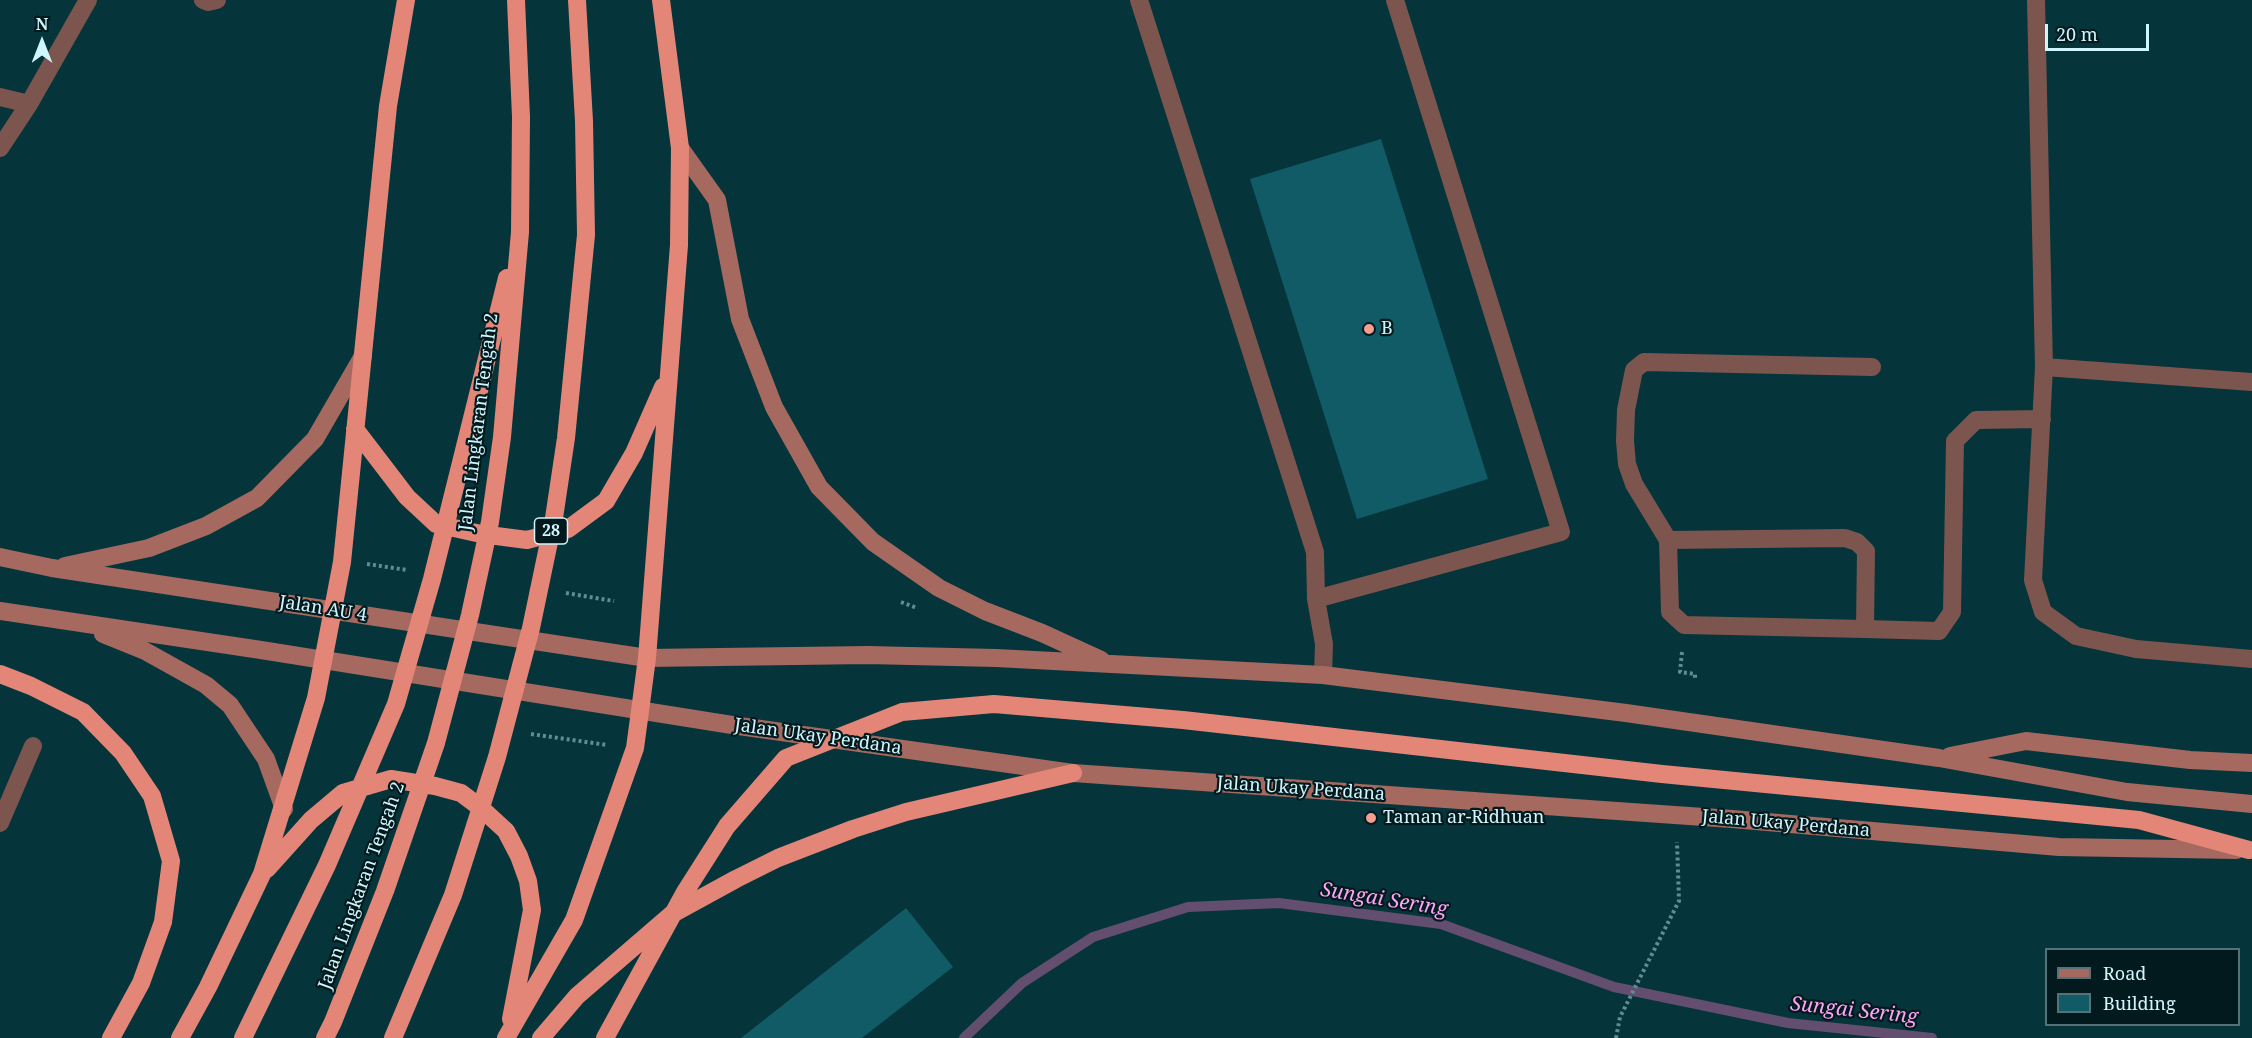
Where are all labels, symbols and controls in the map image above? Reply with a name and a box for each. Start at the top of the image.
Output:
north arrow [12,12,72,72]
scale bar [2048,12,2152,50]
text: N [36,13,48,35]
text: 20 m [2056,22,2098,46]
street label: Jalan Lingkaran Tengah 2 [455,312,503,532]
place label: B [1381,318,1393,340]
marker: B [1362,322,1376,336]
road number: 28 [534,518,568,544]
street label: Jalan AU 4 [278,591,368,627]
street label: Jalan Ukay Perdana [733,715,903,759]
street label: Jalan Ukay Perdana [1216,772,1386,806]
street label: Jalan Lingkaran Tengah 2 [314,779,410,993]
street label: Jalan Ukay Perdana [1701,806,1871,842]
place label: Taman ar-Ridhuan [1383,807,1544,829]
marker: Taman ar-Ridhuan [1364,811,1378,825]
water label: Sungai Sering [1319,878,1449,922]
legend [2045,948,2240,1026]
text: Road [2103,961,2146,985]
text: Building [2103,991,2176,1015]
water label: Sungai Sering [1789,992,1919,1030]

